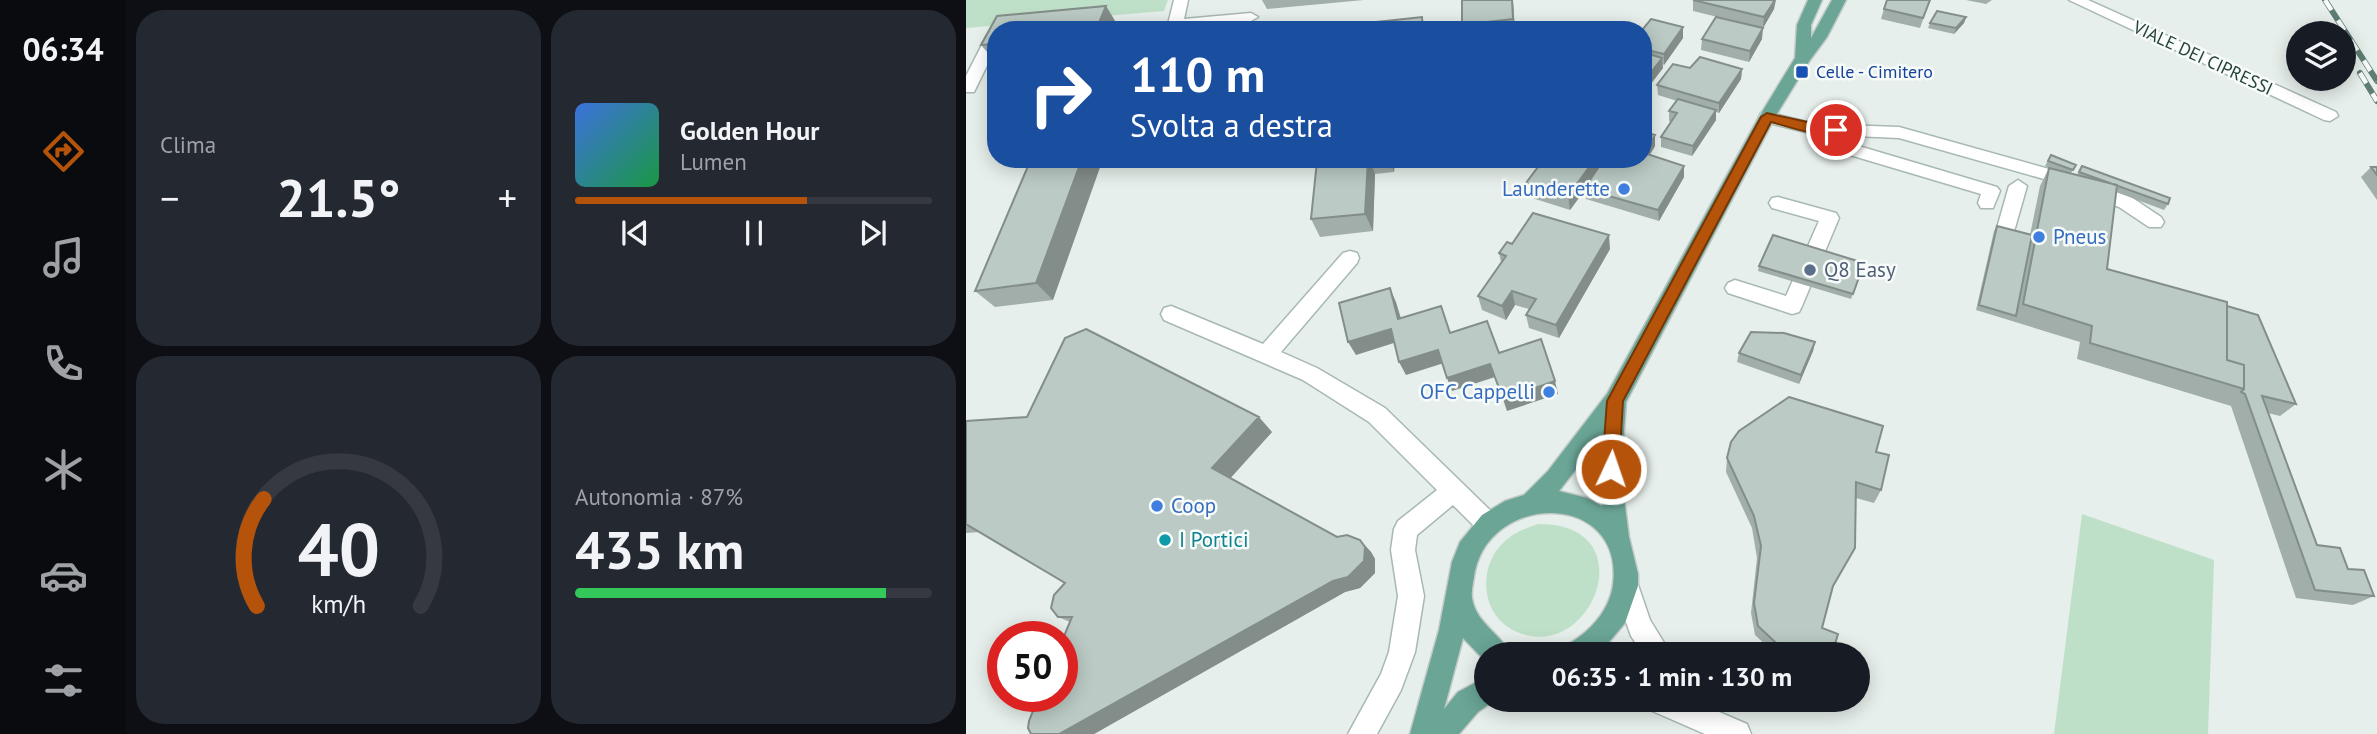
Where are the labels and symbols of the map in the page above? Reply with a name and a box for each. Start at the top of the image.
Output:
street label: VIALE DEI CIPRESSI [2129,15,2277,100]
place label: Celle - Cimitero [1816,60,1933,83]
marker: Celle - Cimitero [1794,64,1810,80]
pin [1806,100,1866,160]
place label: Launderette [1502,175,1610,202]
marker: Launderette [1616,181,1632,197]
place label: Pneus [2053,223,2106,250]
marker: Pneus [2031,229,2047,245]
place label: Q8 Easy [1824,256,1896,283]
marker: Q8 Easy [1802,262,1818,278]
place label: OFC Cappelli [1420,378,1535,405]
marker: OFC Cappelli [1541,384,1557,400]
position arrow [1574,432,1648,506]
place label: Coop [1171,492,1216,519]
marker: Coop [1149,498,1165,514]
place label: I Portici [1179,526,1249,553]
marker: I Portici [1157,532,1173,548]
speed limit sign: 50 [987,621,1078,712]

